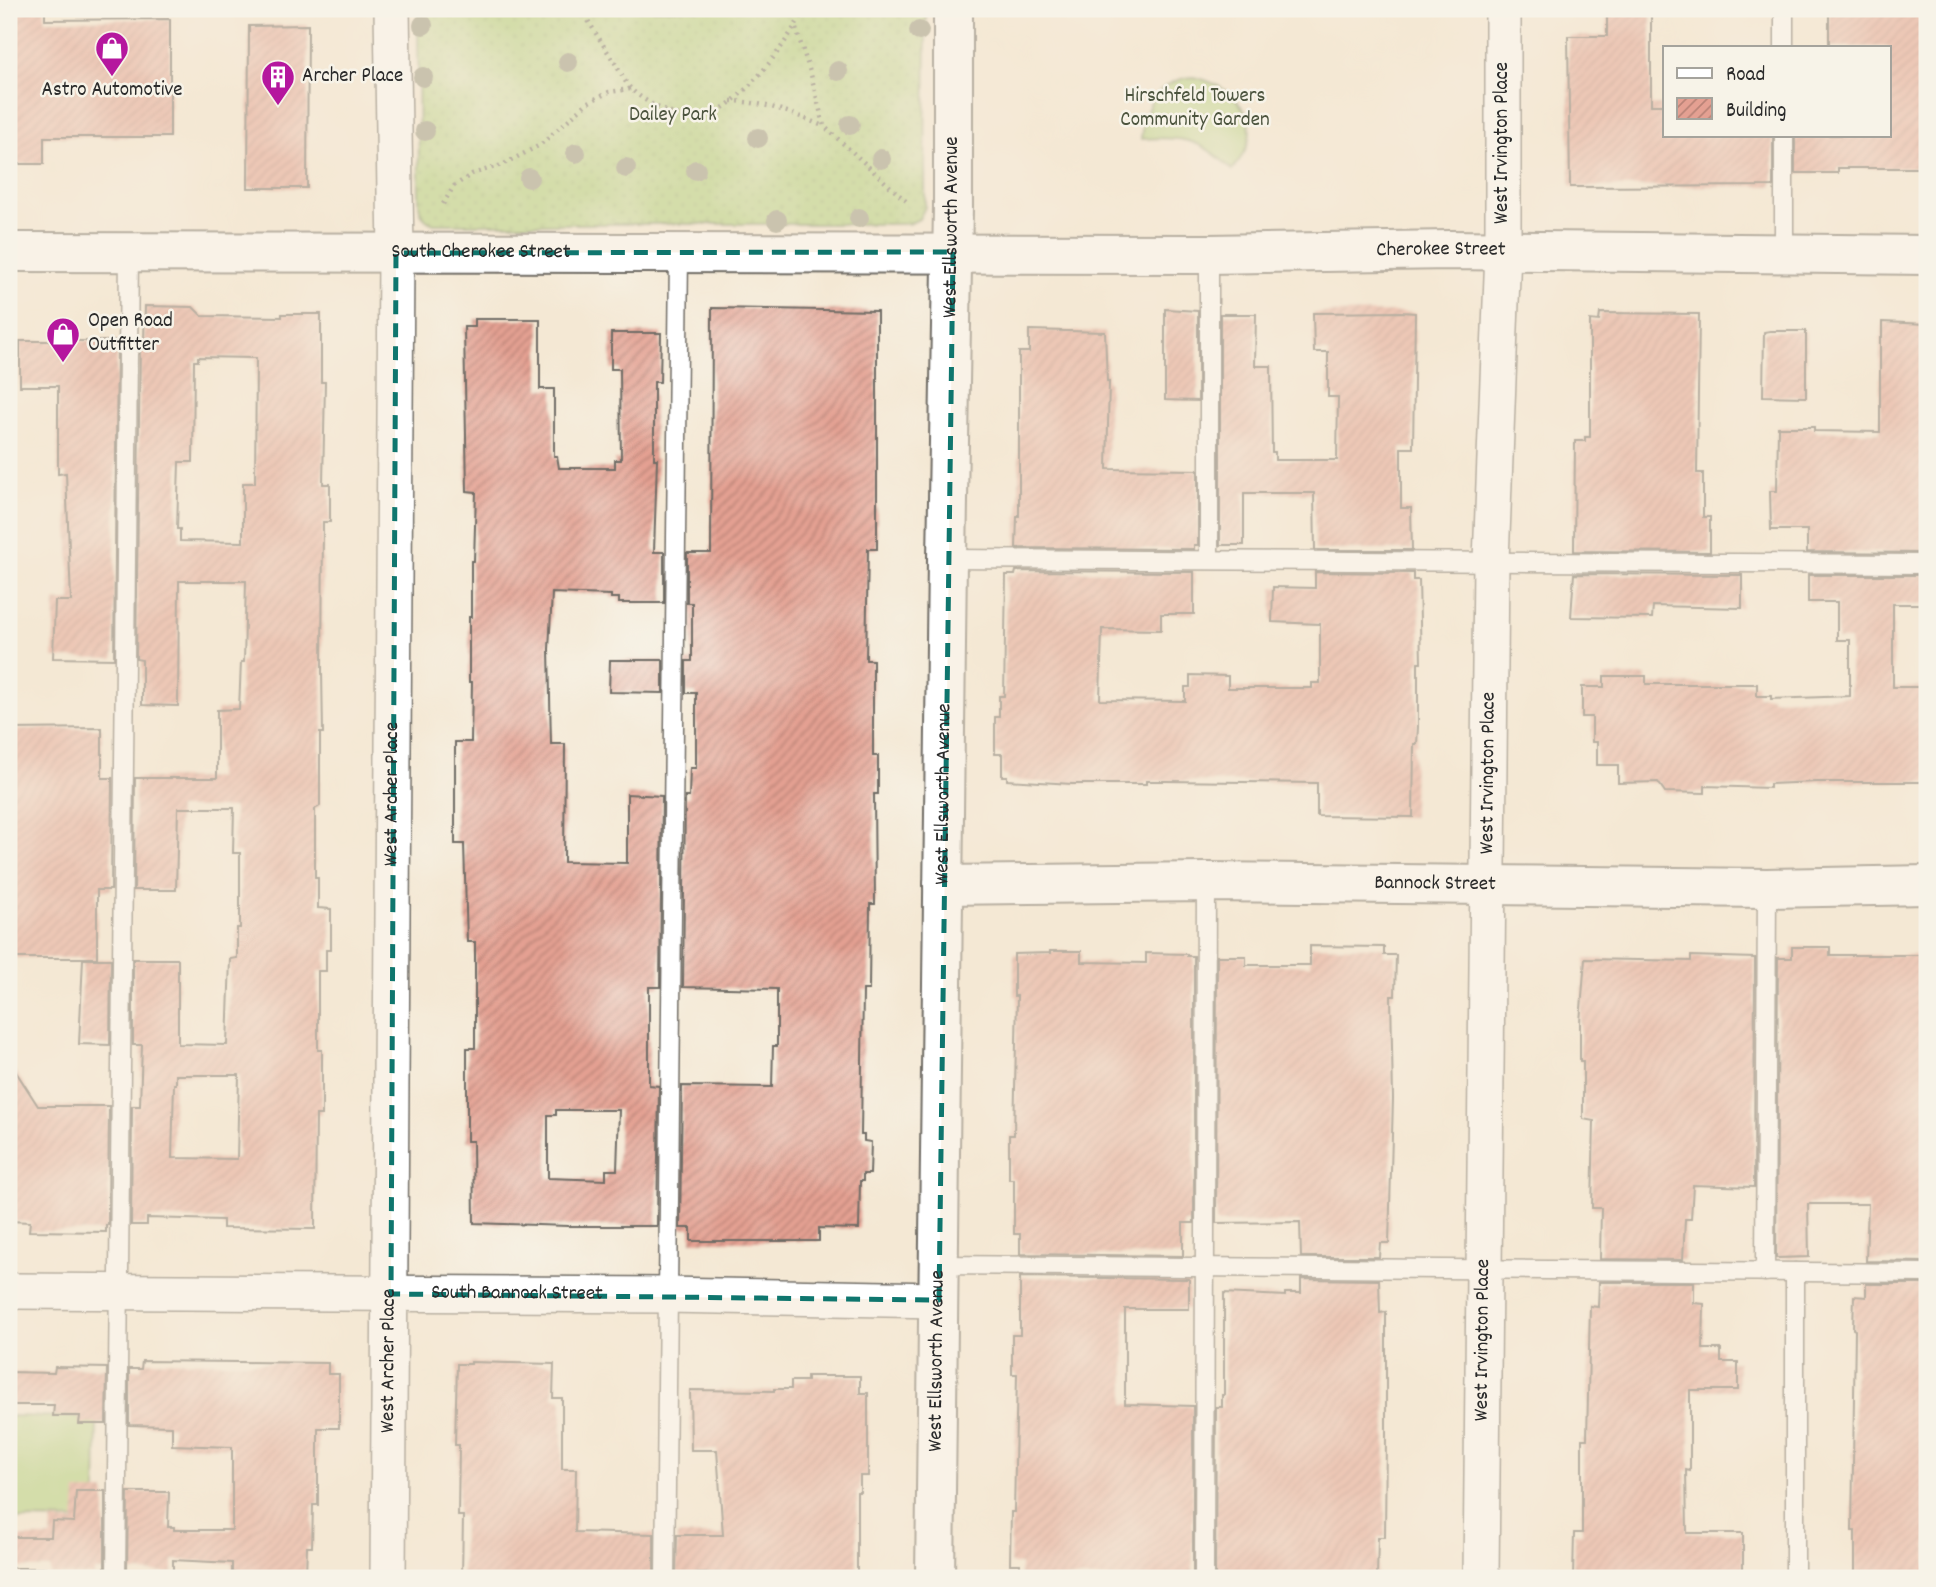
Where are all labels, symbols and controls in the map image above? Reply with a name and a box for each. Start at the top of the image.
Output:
shop icon: Astro Automotive [93,29,131,78]
legend [1663,46,1890,136]
building icon: Archer Place [259,58,297,107]
text: Road [1726,61,1765,91]
place label: Archer Place [302,62,403,92]
street label: West Irvington Place [1488,62,1518,224]
place label: Astro Automotive [42,76,182,106]
park label: Hirschfeld Towers Community Garden [1120,82,1270,136]
text: Building [1726,97,1786,127]
park label: Dailey Park [629,101,717,131]
street label: West Ellsworth Avenue [936,136,968,318]
street label: Cherokee Street [1376,235,1506,266]
street label: South Cherokee Street [391,238,571,268]
place label: Open Road Outfitter [88,307,173,361]
shop icon: Open Road Outfitter [44,315,82,364]
street label: West Irvington Place [1473,692,1505,854]
street label: West Ellsworth Avenue [928,703,960,885]
street label: West Archer Place [377,722,408,866]
street label: Bannock Street [1374,869,1496,900]
street label: West Irvington Place [1468,1259,1499,1421]
street label: West Ellsworth Avenue [921,1270,954,1452]
street label: South Bannock Street [431,1279,603,1310]
street label: West Archer Place [374,1289,405,1433]

